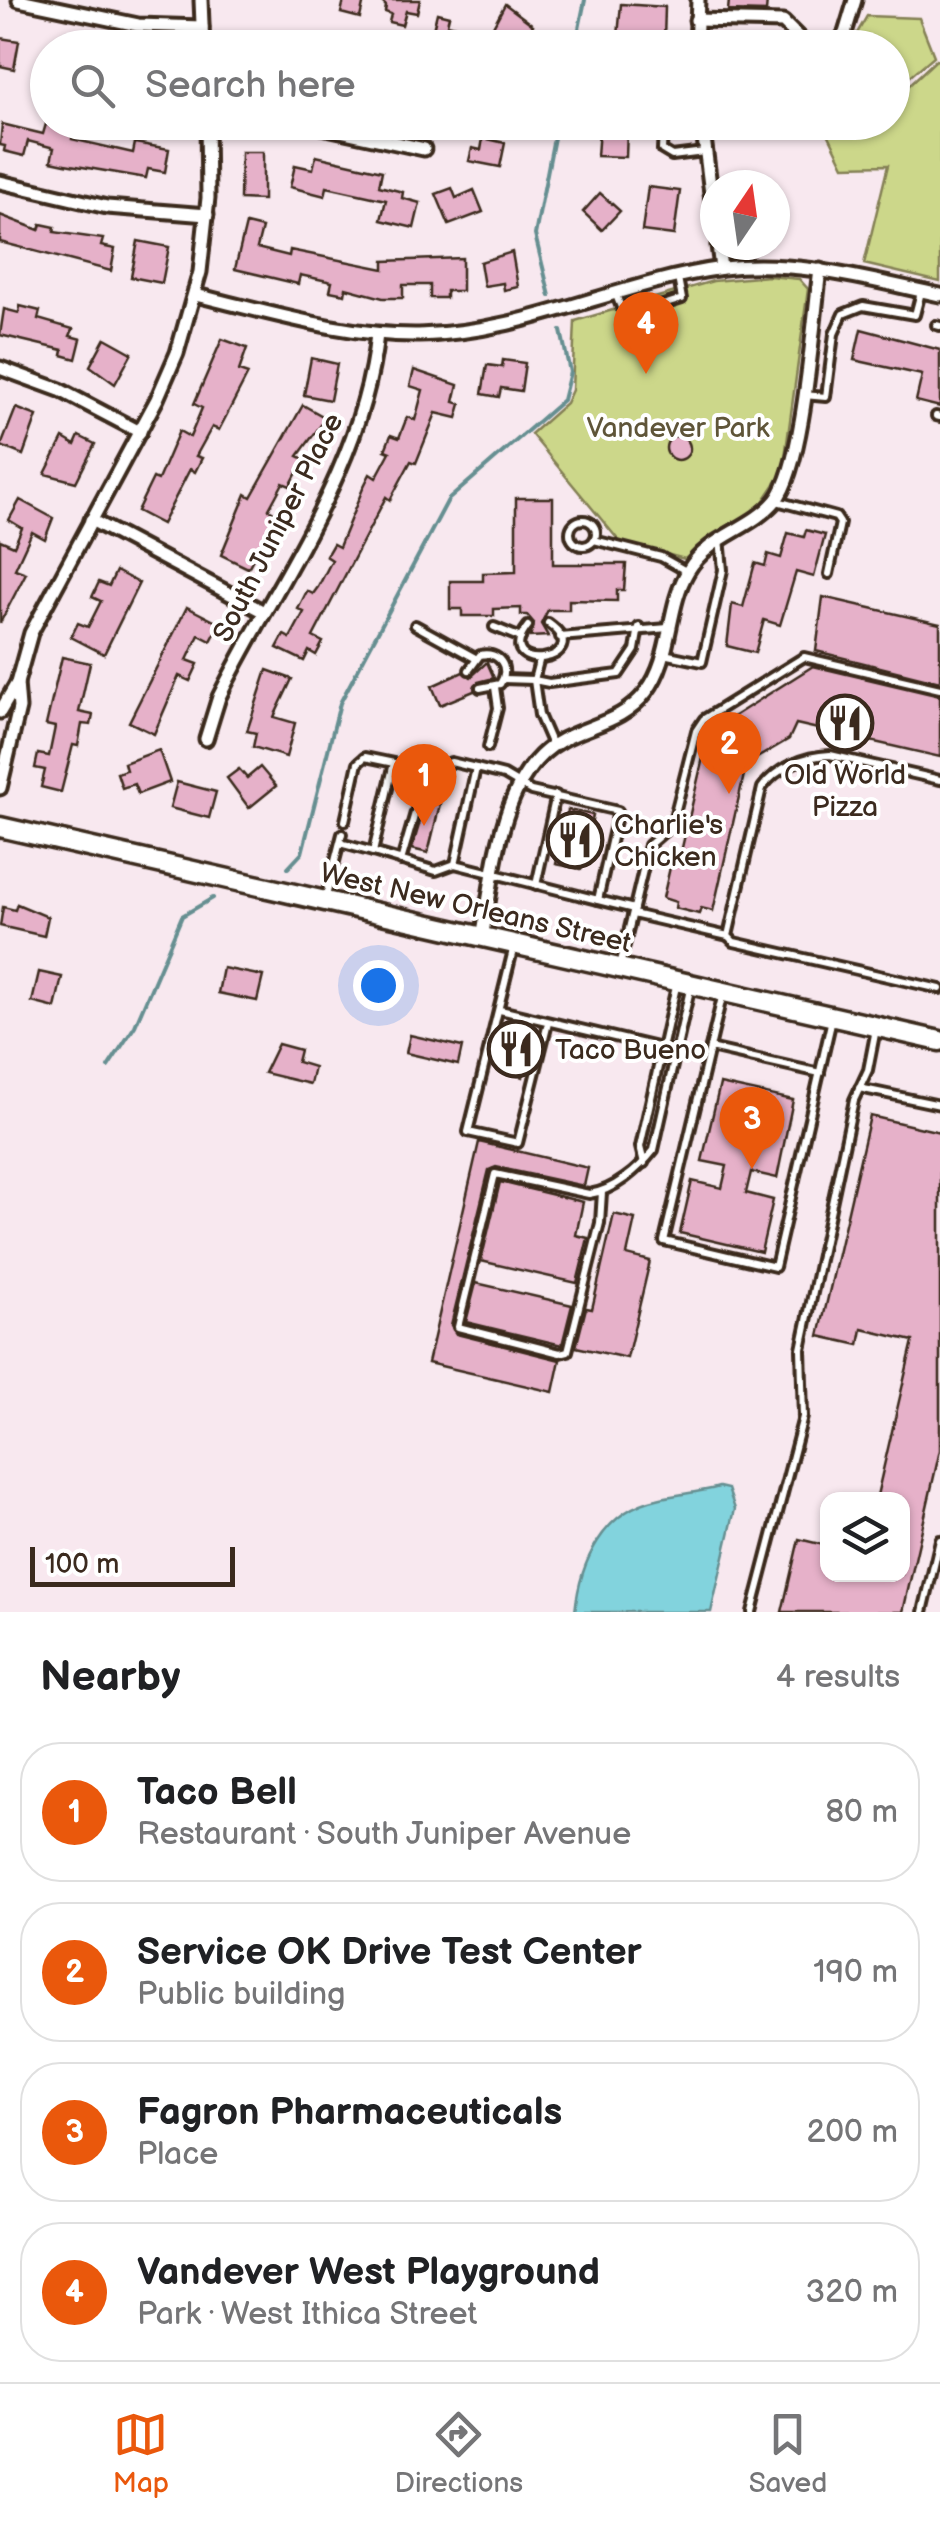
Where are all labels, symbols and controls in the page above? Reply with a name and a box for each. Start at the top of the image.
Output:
search box [30,30,910,140]
icon: search [65,58,120,113]
text: Search here [145,63,356,108]
north arrow [700,170,790,260]
pin: 4 [614,292,678,374]
street label: South Juniper Place [206,408,350,648]
park label: Vandever Park [587,412,770,445]
restaurant icon: Old World Pizza [815,693,875,753]
pin: 2 [696,712,762,794]
pin: 1 [392,744,456,826]
place label: Old World Pizza [784,759,906,824]
place label: Charlie's Chicken [614,809,723,874]
restaurant icon: Charlie's Chicken [545,810,605,870]
street label: West New Orleans Street [317,857,635,960]
your location [353,960,404,1011]
restaurant icon: Taco Bueno [486,1019,546,1079]
place label: Taco Bueno [555,1034,706,1067]
pin: 3 [720,1086,784,1169]
map controls [820,1492,910,1582]
button: layers [820,1492,910,1582]
scale bar [30,1542,235,1586]
text: 100 m [45,1548,119,1581]
text: Nearby [40,1652,180,1703]
text: 4 results [776,1658,900,1697]
text: Taco Bell [137,1770,297,1815]
text: 1 [68,1793,81,1832]
text: 80 m [825,1793,898,1832]
text: Restaurant · South Juniper Avenue [137,1815,631,1854]
text: Service OK Drive Test Center [137,1930,642,1975]
text: 2 [65,1953,84,1992]
text: 190 m [813,1953,898,1992]
text: Public building [137,1975,346,2014]
text: Fagron Pharmaceuticals [137,2090,562,2135]
text: 3 [65,2113,84,2152]
text: 200 m [806,2113,898,2152]
text: Place [137,2135,218,2174]
text: Vandever West Playground [137,2250,600,2295]
text: 4 [65,2273,84,2312]
text: 320 m [806,2273,898,2312]
text: Park · West Ithica Street [137,2295,477,2334]
tab: Map [113,2407,169,2500]
tab: Directions [394,2407,523,2500]
tab: Saved [749,2407,827,2500]

